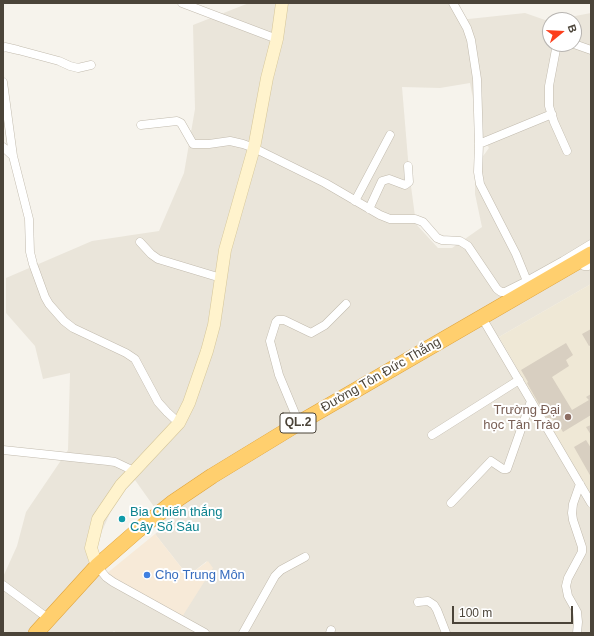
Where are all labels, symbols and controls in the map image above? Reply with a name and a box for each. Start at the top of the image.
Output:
north arrow [542,12,582,52]
text: B [566,23,579,34]
street label: Đường Tôn Đức Thắng [318,334,444,416]
place label: Trường Đại học Tân Trào [483,402,560,433]
marker: Trường Đại học Tân Trào [563,412,573,422]
road number: QL.2 [280,413,316,433]
place label: Bia Chiến thắng Cây Số Sáu [130,504,223,535]
marker: Bia Chiến thắng Cây Số Sáu [117,514,127,524]
place label: Chọ Trung Môn [155,567,245,583]
marker: Chọ Trung Môn [142,570,152,580]
scale bar [454,598,575,624]
text: 100 m [459,606,492,620]

